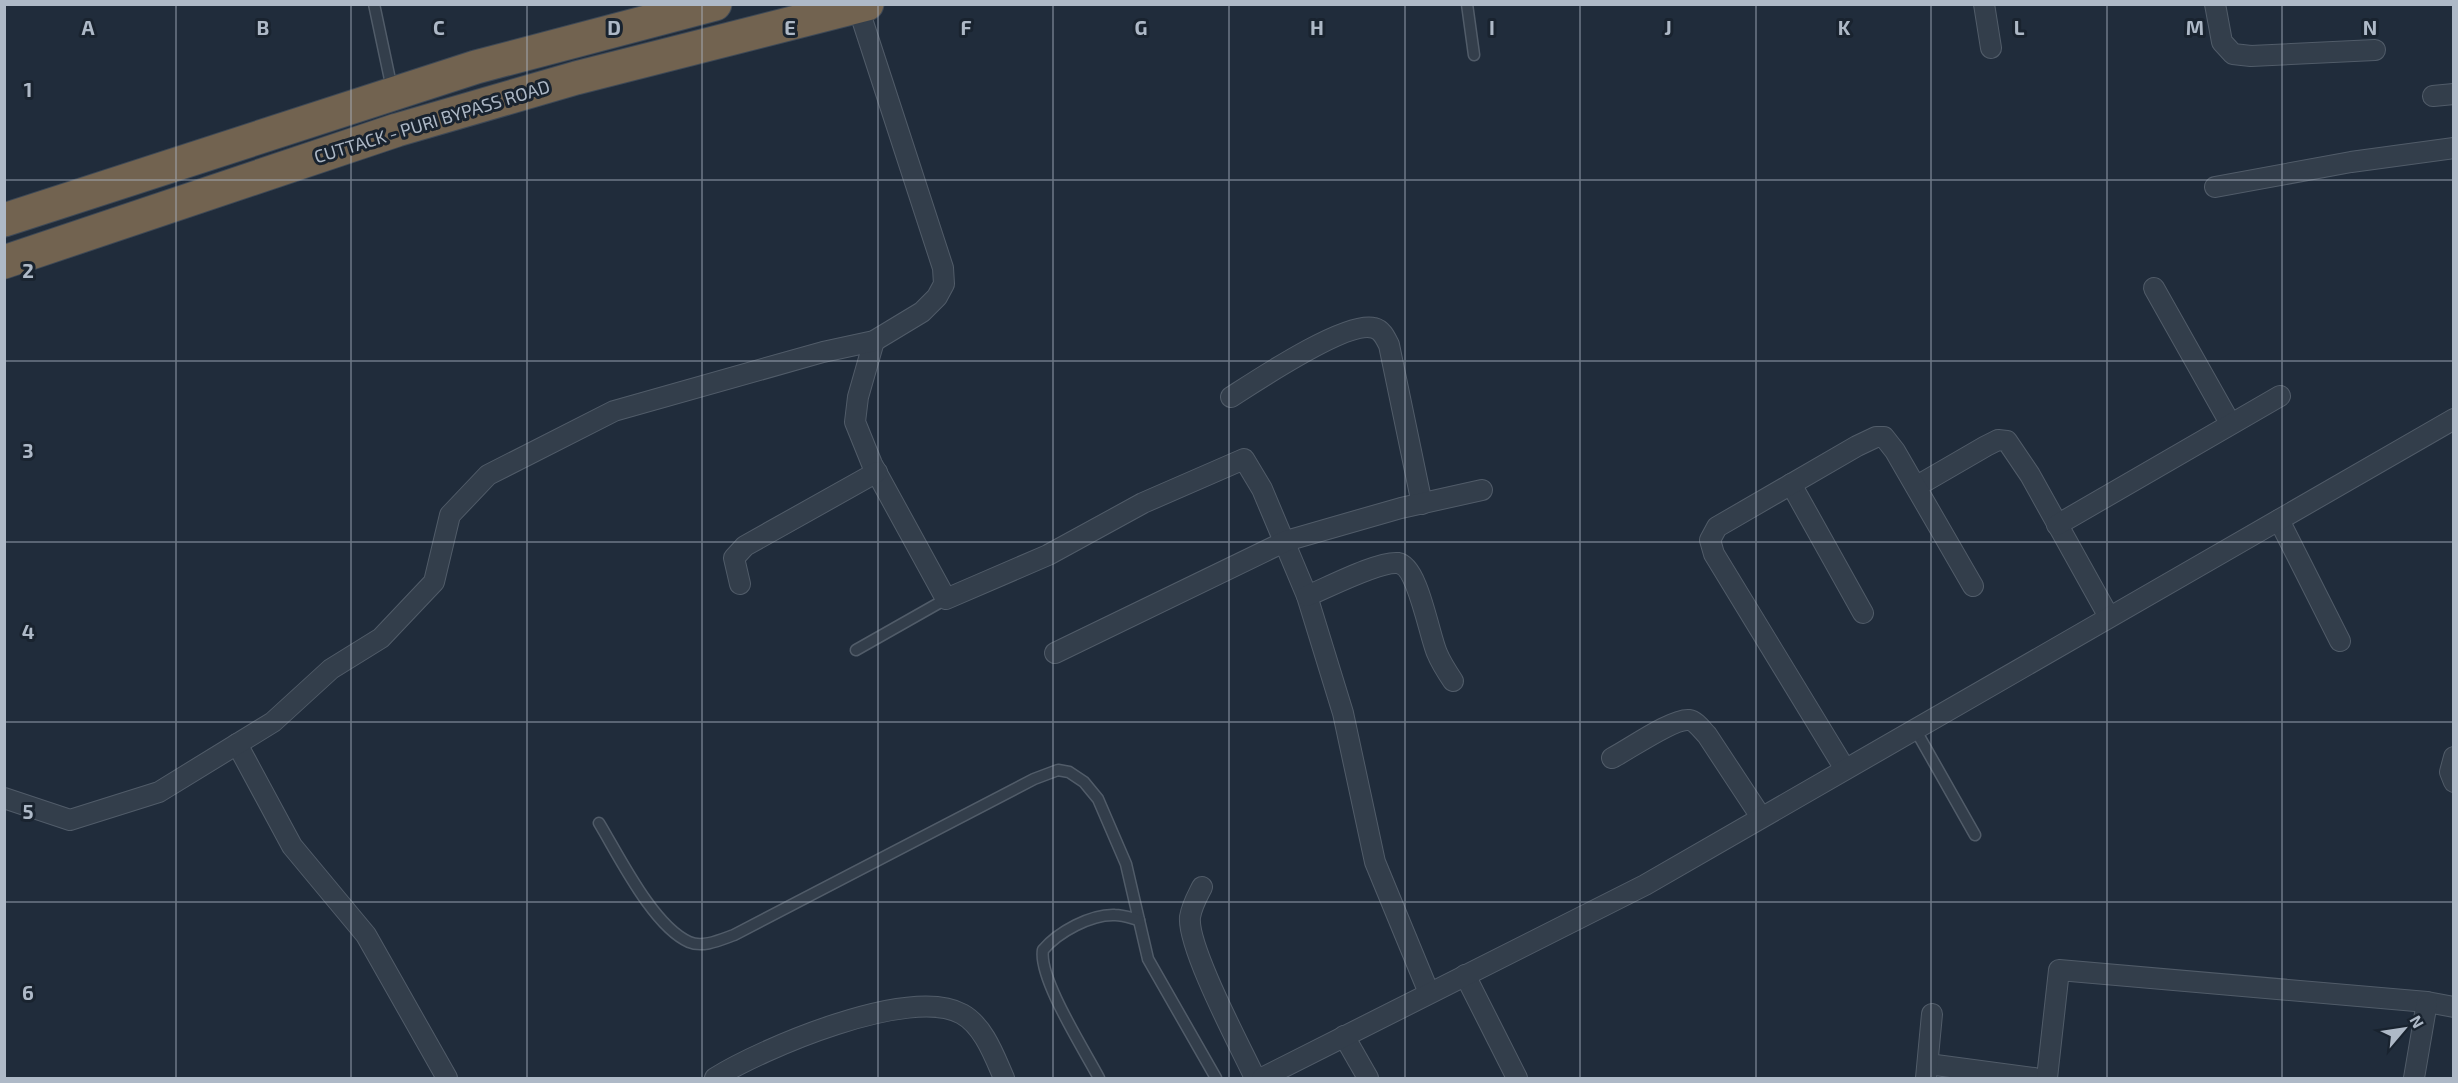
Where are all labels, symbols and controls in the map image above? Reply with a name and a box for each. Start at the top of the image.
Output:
text: A [81,15,95,39]
text: B [257,15,269,39]
text: C [433,15,445,39]
text: D [607,15,621,39]
text: E [784,15,796,39]
text: F [960,15,972,39]
text: G [1135,15,1147,39]
text: H [1310,15,1324,39]
text: I [1489,15,1495,39]
text: J [1664,15,1672,39]
text: K [1838,15,1851,39]
text: L [2014,15,2025,39]
text: M [2186,15,2204,39]
text: N [2363,15,2377,39]
street label: CUTTACK - PURI BYPASS ROAD [311,75,552,167]
text: 1 [24,77,32,101]
text: 2 [22,258,34,282]
text: 3 [22,438,34,462]
text: 4 [22,619,35,643]
text: 5 [22,799,34,823]
text: 6 [22,980,34,1004]
north arrow [2374,999,2434,1059]
text: N [2406,1012,2429,1031]

